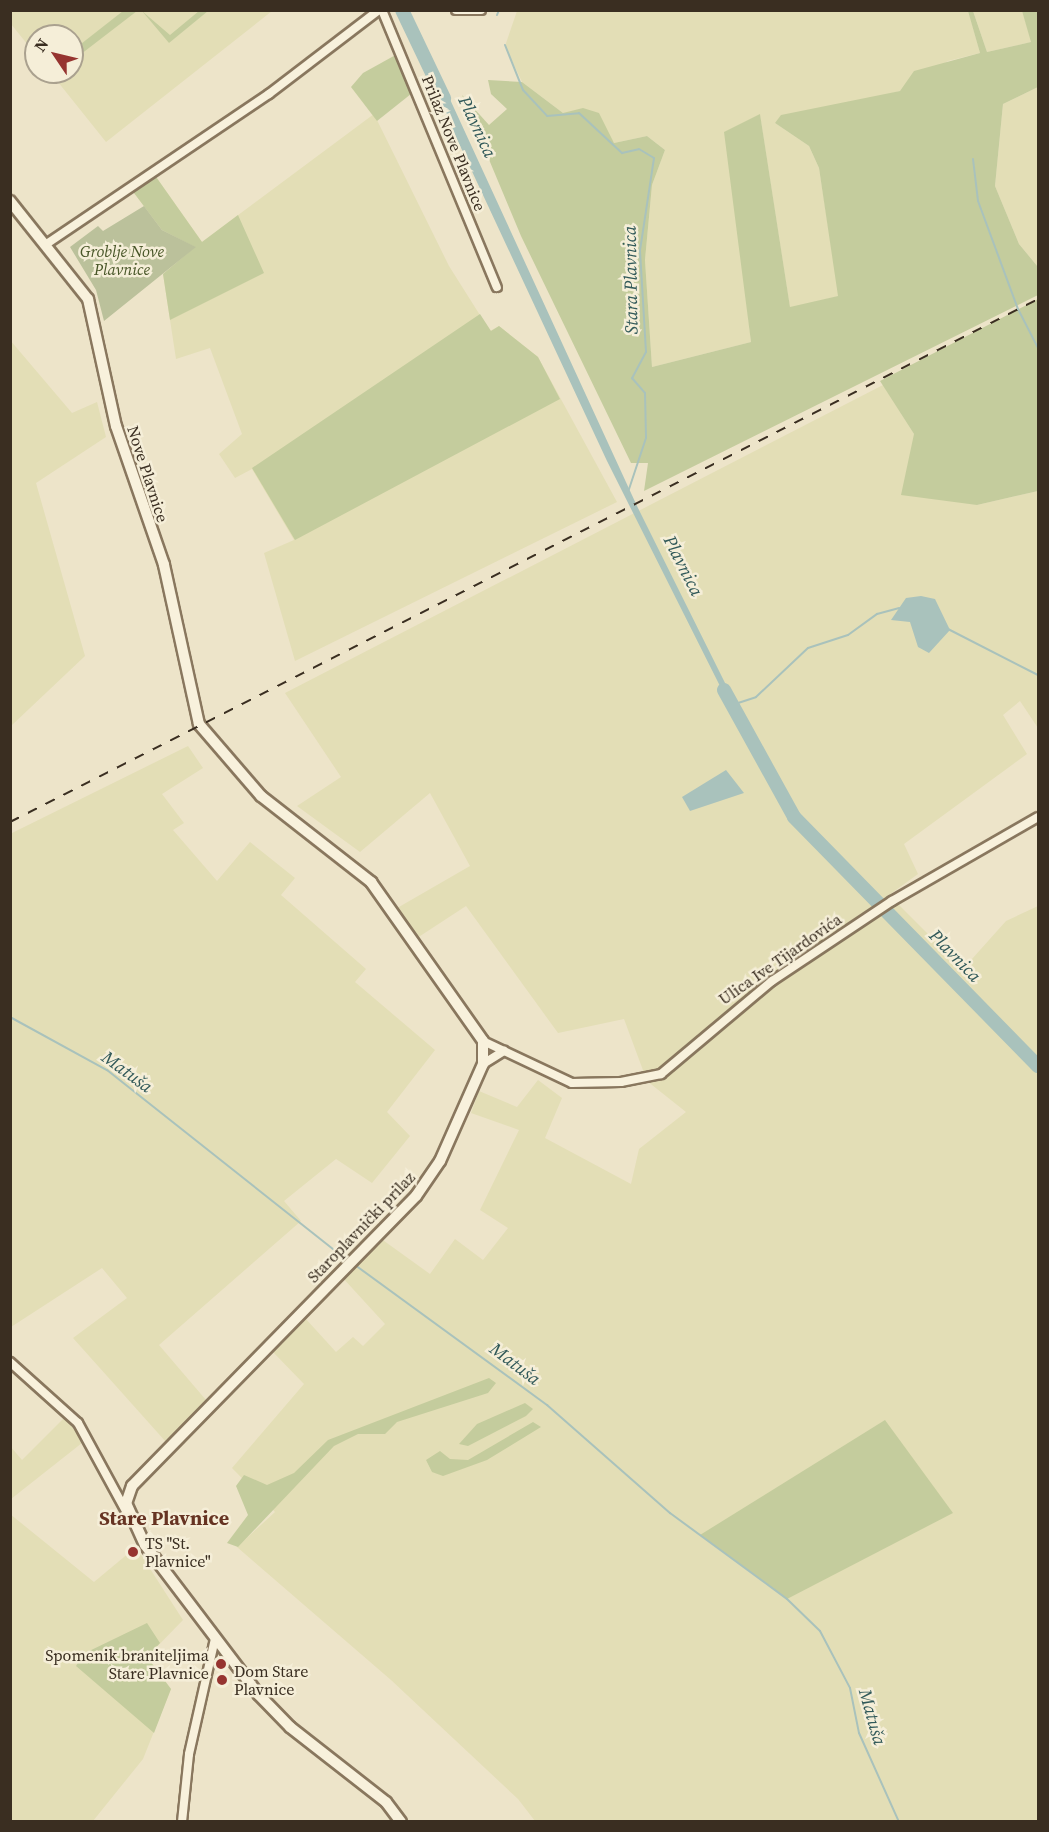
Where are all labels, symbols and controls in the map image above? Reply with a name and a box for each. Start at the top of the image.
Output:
north arrow [24,24,84,84]
text: N [29,34,53,56]
street label: Prilaz Nove Plavnice [418,72,490,214]
water label: Plavnica [453,93,501,161]
water label: Stara Plavnica [619,225,643,335]
park label: Groblje Nove Plavnice [80,241,164,279]
street label: Nove Plavnice [123,423,173,525]
water label: Plavnica [659,532,707,600]
street label: Ulica Ive Tijardovića [715,909,845,1009]
water label: Plavnica [925,925,985,987]
water label: Matuša [97,1046,157,1098]
street label: Staroplavnički prilaz [303,1168,419,1286]
water label: Matuša [486,1338,544,1390]
district label: Stare Plavnice [99,1506,229,1530]
place label: TS "St. Plavnice" [145,1533,211,1571]
marker: TS "St. Plavnice" [126,1545,140,1559]
place label: Spomenik braniteljima Stare Plavnice [45,1645,209,1683]
marker: Spomenik braniteljima Stare Plavnice [214,1657,228,1671]
place label: Dom Stare Plavnice [234,1661,308,1699]
marker: Dom Stare Plavnice [215,1673,229,1687]
water label: Matuša [854,1686,890,1748]

